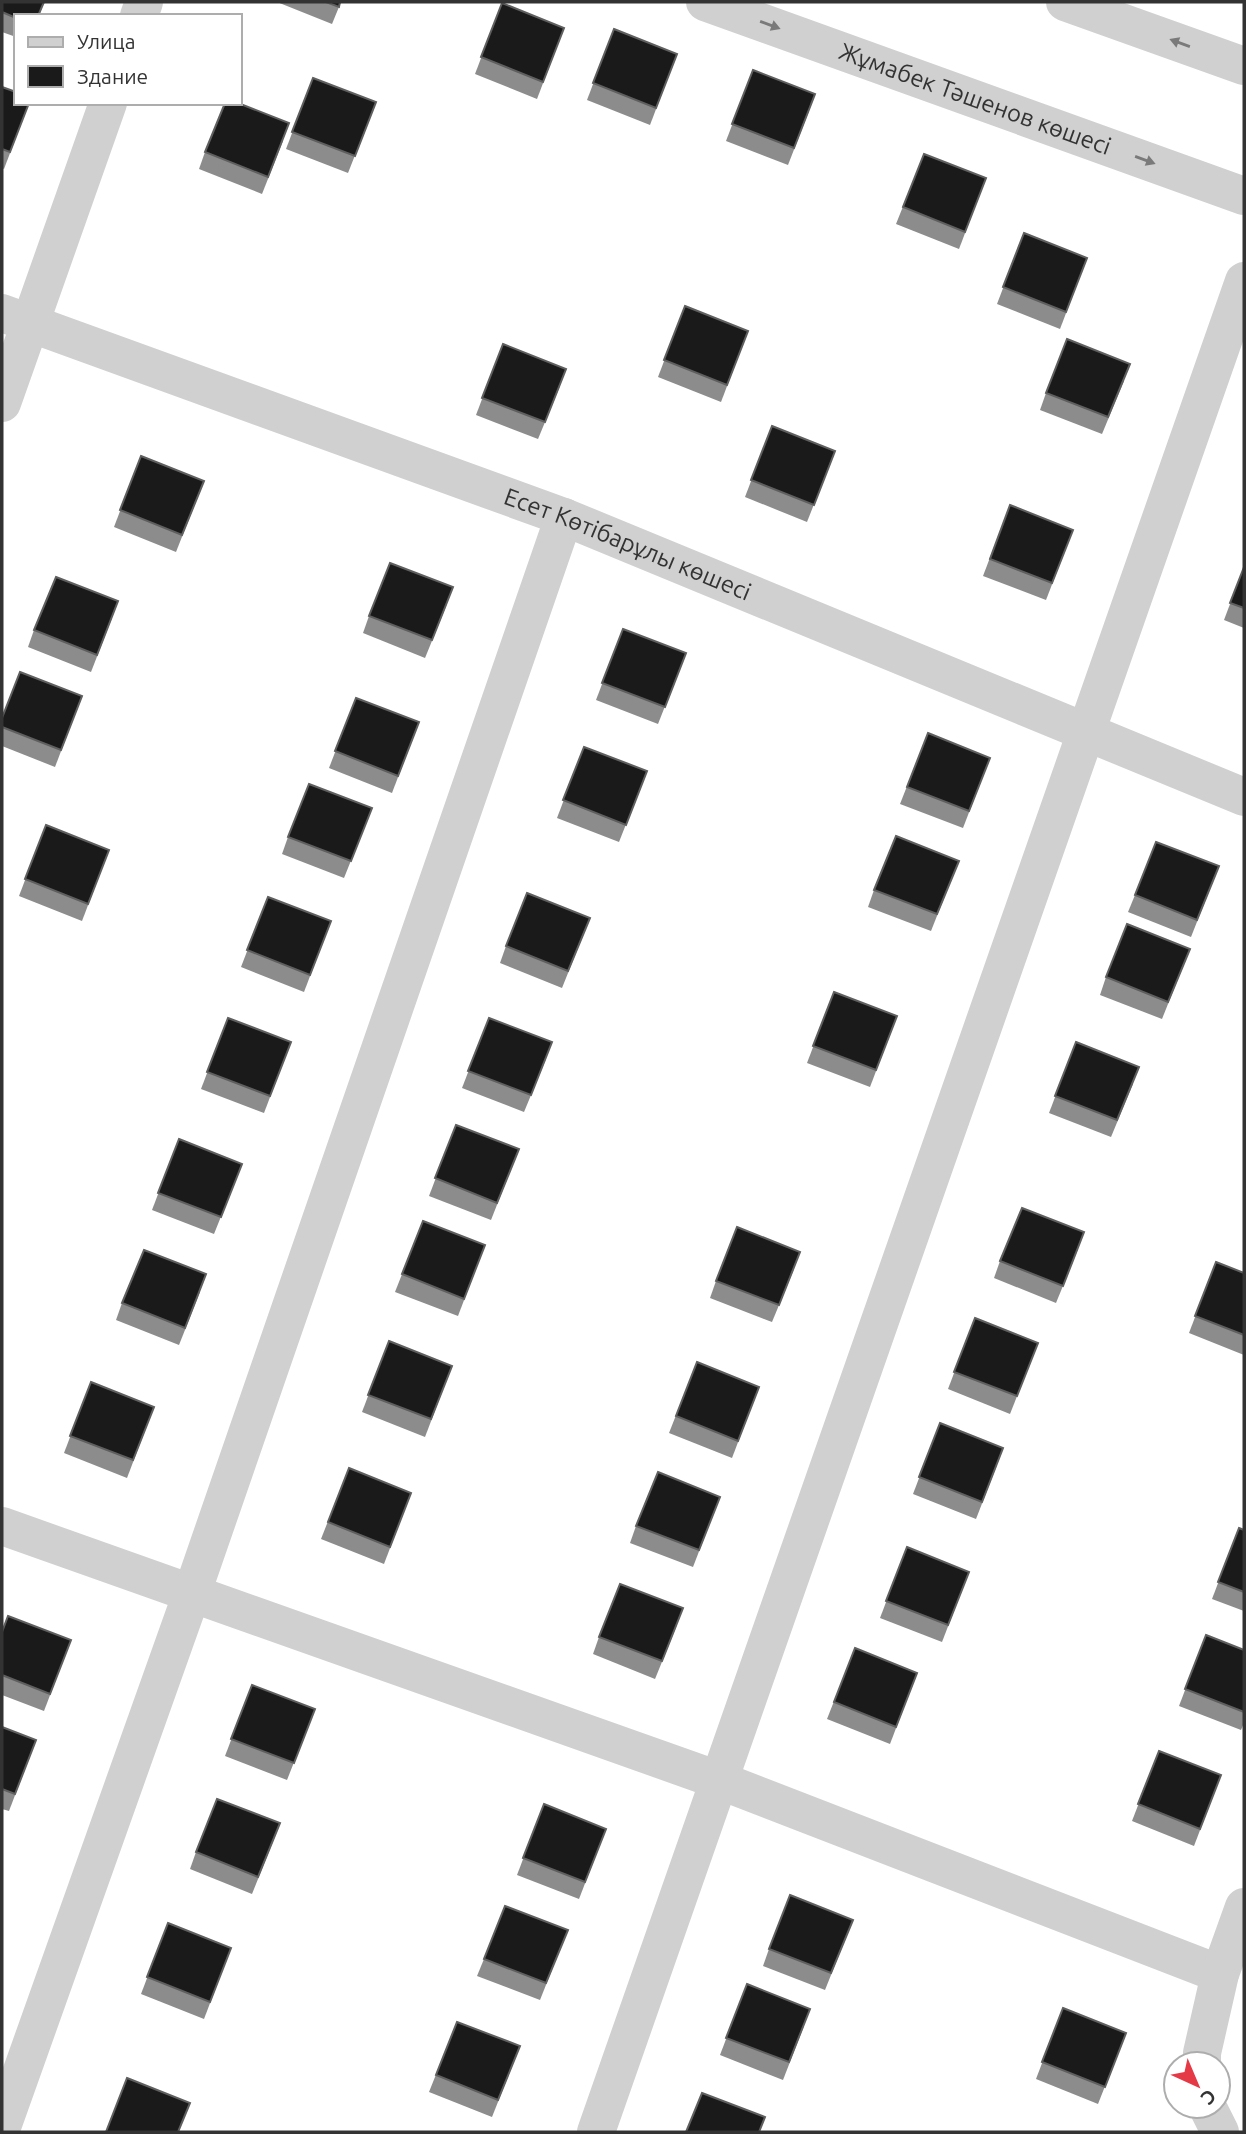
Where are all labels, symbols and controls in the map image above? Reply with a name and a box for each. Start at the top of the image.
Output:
legend [14,14,242,105]
one-way arrow [759,20,780,31]
text: Улица [77,29,135,53]
street label: Жұмабек Тәшенов көшесі [836,37,1115,160]
one-way arrow [1170,37,1191,48]
text: Здание [77,64,148,88]
one-way arrow [1134,155,1155,166]
street label: Есет Көтібарұлы көшесі [501,482,755,606]
north arrow [1162,2050,1232,2120]
text: С [1197,2085,1221,2109]

